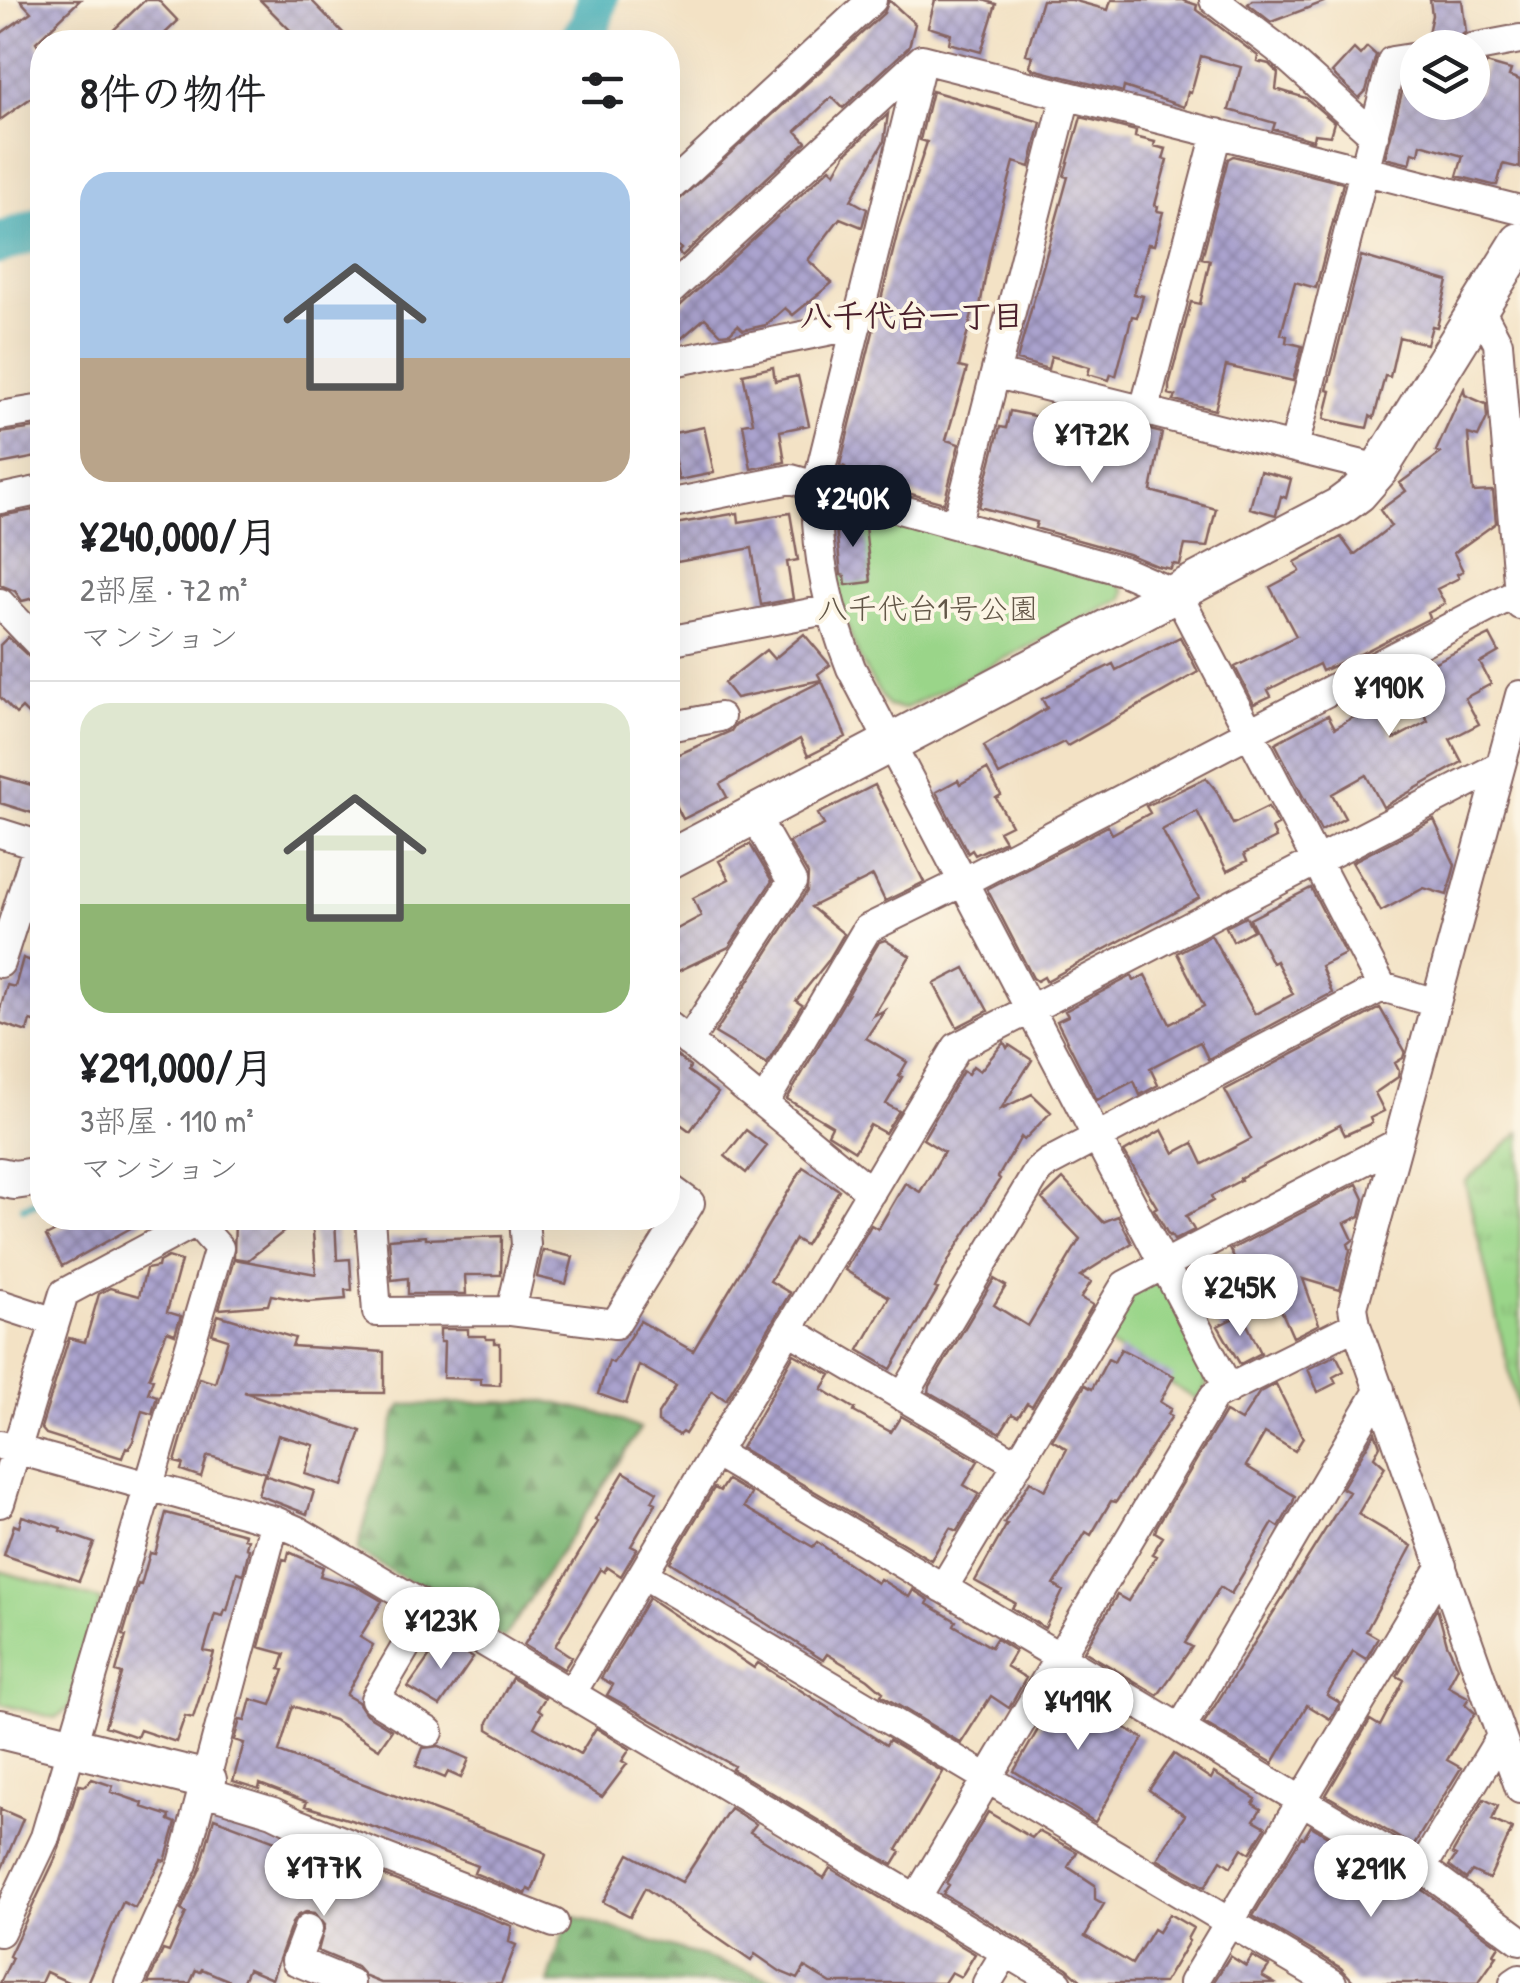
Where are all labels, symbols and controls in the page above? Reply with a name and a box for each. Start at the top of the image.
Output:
map controls [1400,30,1490,120]
button: layers [1400,30,1490,120]
icon: filters [575,63,630,118]
text: 8件の物件 [80,64,266,121]
icon: home [265,237,445,417]
district label: 八千代台一丁目 [800,294,1024,337]
pin: ¥172K [1022,401,1162,486]
text: ¥172K [1055,412,1129,455]
pin: ¥240K [783,465,923,550]
text: ¥240K [817,476,889,519]
text: ¥240,000/月 [80,507,278,564]
text: 2部屋 · 72 m² [80,568,247,611]
park label: 八千代台1号公園 [818,588,1038,628]
text: マンション [80,615,239,658]
pin: ¥190K [1319,654,1459,739]
text: ¥190K [1354,665,1424,708]
icon: home [265,768,445,948]
text: ¥291,000/月 [80,1038,275,1095]
text: 3部屋 · 110 m² [80,1099,254,1142]
text: マンション [80,1146,239,1189]
pin: ¥245K [1170,1254,1310,1339]
text: ¥245K [1204,1265,1276,1308]
pin: ¥123K [371,1587,511,1672]
text: ¥123K [405,1598,477,1641]
pin: ¥419K [1008,1668,1148,1753]
text: ¥419K [1045,1679,1111,1722]
pin: ¥177K [254,1834,394,1919]
pin: ¥291K [1301,1835,1441,1920]
text: ¥177K [287,1845,361,1888]
text: ¥291K [1336,1846,1406,1889]

